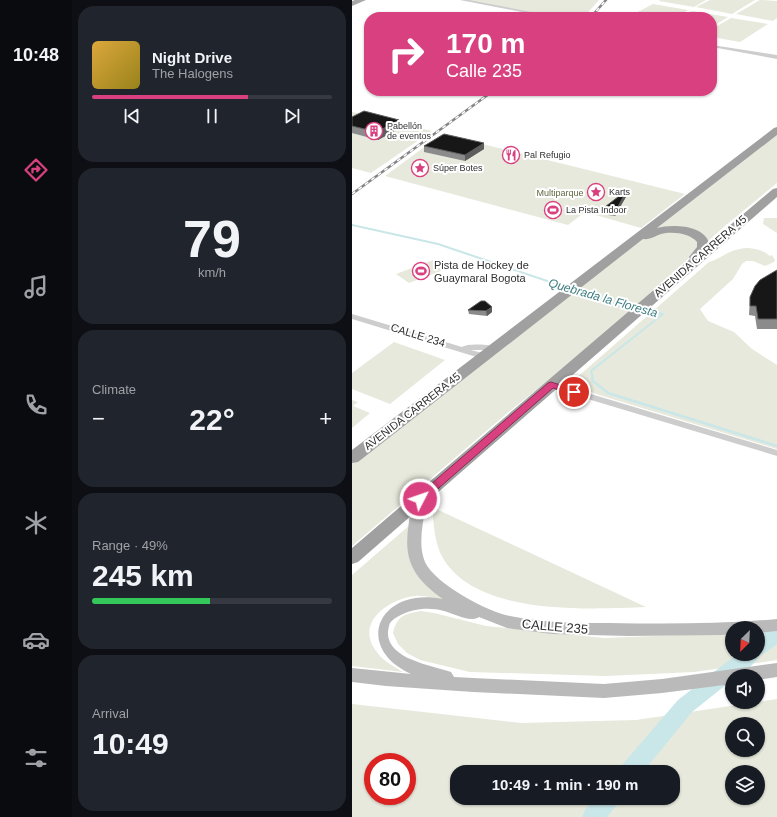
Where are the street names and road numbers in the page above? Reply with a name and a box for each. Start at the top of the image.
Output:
street label: AVENIDA CARRERA 45 [651,213,749,299]
street label: CALLE 234 [389,321,447,349]
street label: AVENIDA CARRERA 45 [362,370,462,452]
street label: CALLE 235 [521,616,589,637]

